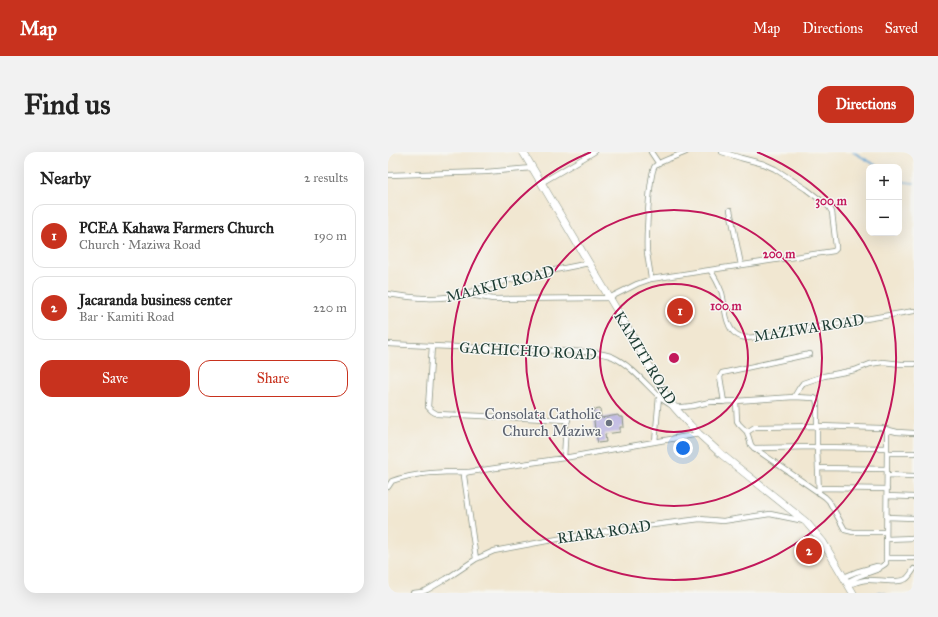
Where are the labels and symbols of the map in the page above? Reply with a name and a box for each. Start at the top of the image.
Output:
text: 300 m [815,194,848,209]
text: 200 m [763,247,796,261]
street label: MAAKIU ROAD [444,262,556,306]
pin: 1 [667,296,693,326]
text: 100 m [710,299,743,313]
street label: KAMITI ROAD [610,308,680,408]
street label: MAZIWA ROAD [752,310,866,346]
street label: GACHICHIO ROAD [459,338,597,364]
centre of rings [667,351,681,365]
place label: Consolata Catholic Church Maziwa [484,405,602,440]
marker: Consolata Catholic Church Maziwa [604,418,614,428]
your location [673,438,693,458]
street label: RIARA ROAD [556,516,652,547]
pin: 2 [796,536,822,566]

